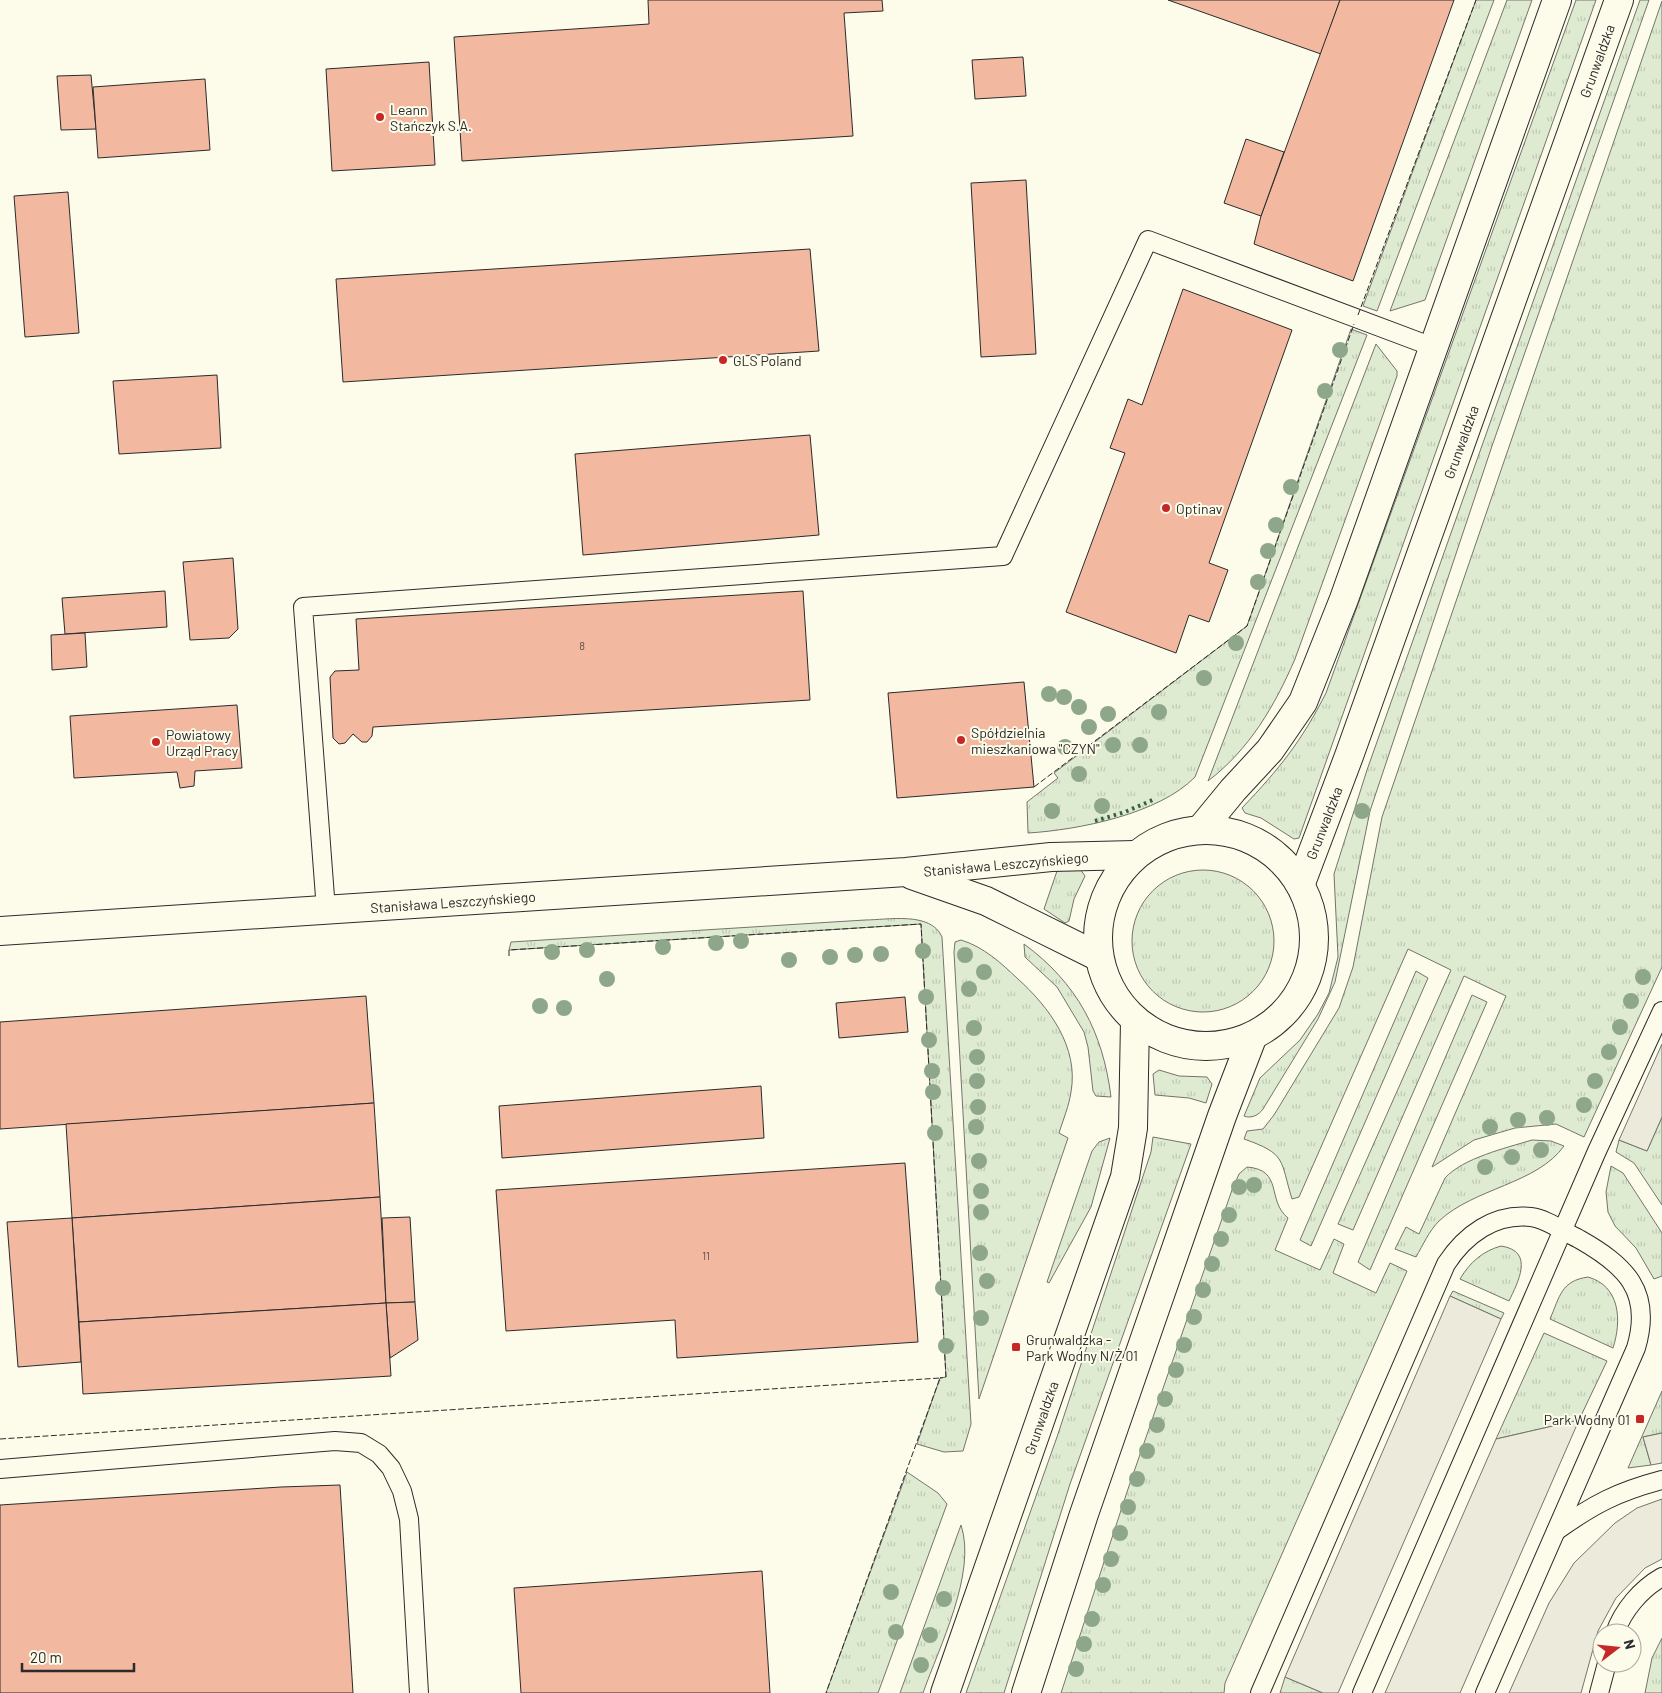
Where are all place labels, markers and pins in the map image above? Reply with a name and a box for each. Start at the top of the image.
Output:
place label: Leann Stańczyk S.A. [390,101,472,134]
marker: Leann Stańczyk S.A. [374,111,386,123]
place label: GLS Poland [733,352,802,369]
marker: GLS Poland [717,354,729,366]
place label: Optinav [1176,500,1223,517]
marker: Optinav [1160,502,1172,514]
place label: Spółdzielnia mieszkaniowa "CZYN" [971,724,1100,757]
place label: Powiatowy Urząd Pracy [166,726,239,759]
marker: Spółdzielnia mieszkaniowa "CZYN" [955,734,967,746]
marker: Powiatowy Urząd Pracy [150,736,162,748]
place label: Grunwaldzka - Park Wodny N/Ż 01 [1026,1331,1138,1364]
marker: Grunwaldzka - Park Wodny N/Ż 01 [1010,1341,1022,1353]
place label: Park Wodny 01 [1544,1411,1630,1428]
marker: Park Wodny 01 [1634,1413,1646,1425]

